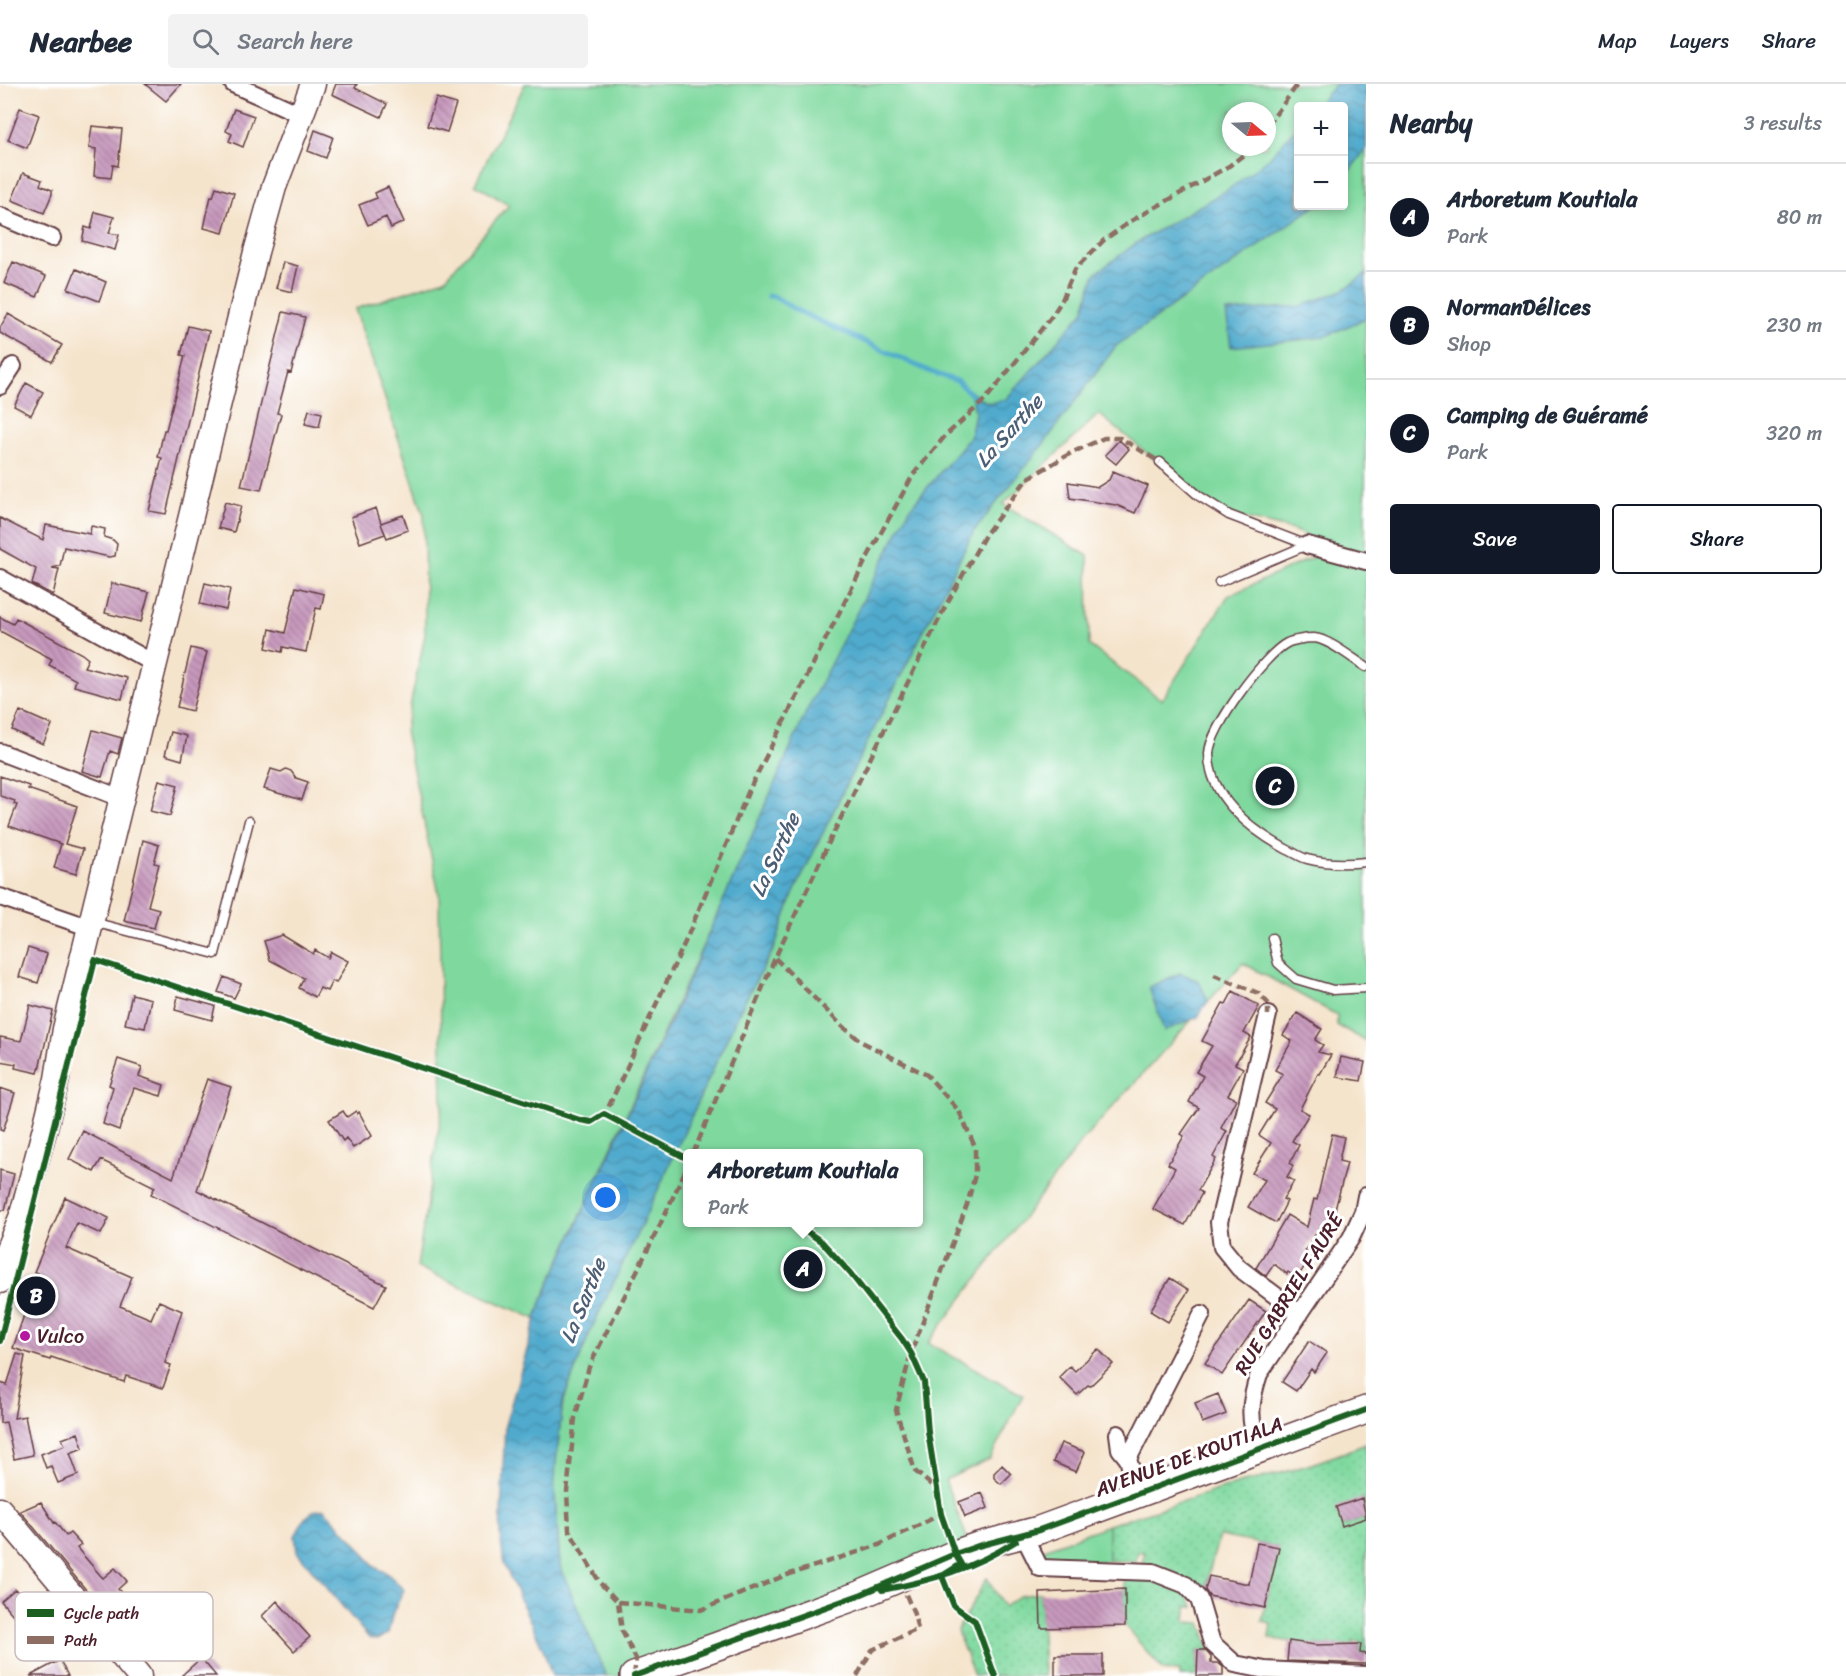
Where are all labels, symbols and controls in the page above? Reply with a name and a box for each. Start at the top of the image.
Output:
search box [168,14,588,68]
text: Nearbee [30,17,132,66]
text: Search here [237,22,353,61]
text: Map [1598,22,1637,60]
text: Layers [1670,22,1729,60]
text: Share [1762,22,1816,60]
icon: search [189,25,222,58]
text: Nearby [1390,100,1472,146]
north arrow [1222,102,1276,156]
map controls [1294,102,1348,210]
button: + [1294,102,1348,156]
text: 3 results [1744,106,1822,141]
button: − [1294,156,1348,210]
text: Arboretum Koutiala [1447,180,1637,219]
text: A [1403,200,1416,235]
text: 80 m [1777,200,1822,235]
text: Park [1447,219,1488,254]
text: NormanDélices [1447,288,1590,327]
text: B [1403,308,1416,343]
text: 230 m [1766,308,1822,343]
text: Shop [1447,327,1491,362]
water label: La Sarthe [965,384,1054,477]
text: Camping de Guéramé [1447,396,1648,435]
text: C [1403,416,1416,451]
text: 320 m [1766,416,1822,451]
text: Park [1447,435,1488,470]
button: Save [1390,504,1600,574]
button: Share [1612,504,1822,574]
pin: C [1256,764,1294,808]
water label: La Sarthe [739,805,812,903]
popup [683,1149,923,1227]
text: Arboretum Koutiala [708,1151,898,1190]
your location [591,1183,620,1212]
text: Park [708,1190,749,1225]
street label: RUE GABRIEL FAURÉ [1225,1204,1354,1382]
pin: A [784,1246,822,1292]
water label: La Sarthe [549,1251,618,1349]
pin: B [16,1274,56,1318]
place label: Vulco [37,1319,84,1354]
marker: Vulco [18,1329,32,1343]
street label: AVENUE DE KOUTIALA [1089,1407,1288,1508]
legend [15,1592,213,1661]
text: Cycle path [64,1599,139,1628]
text: Path [64,1626,97,1655]

